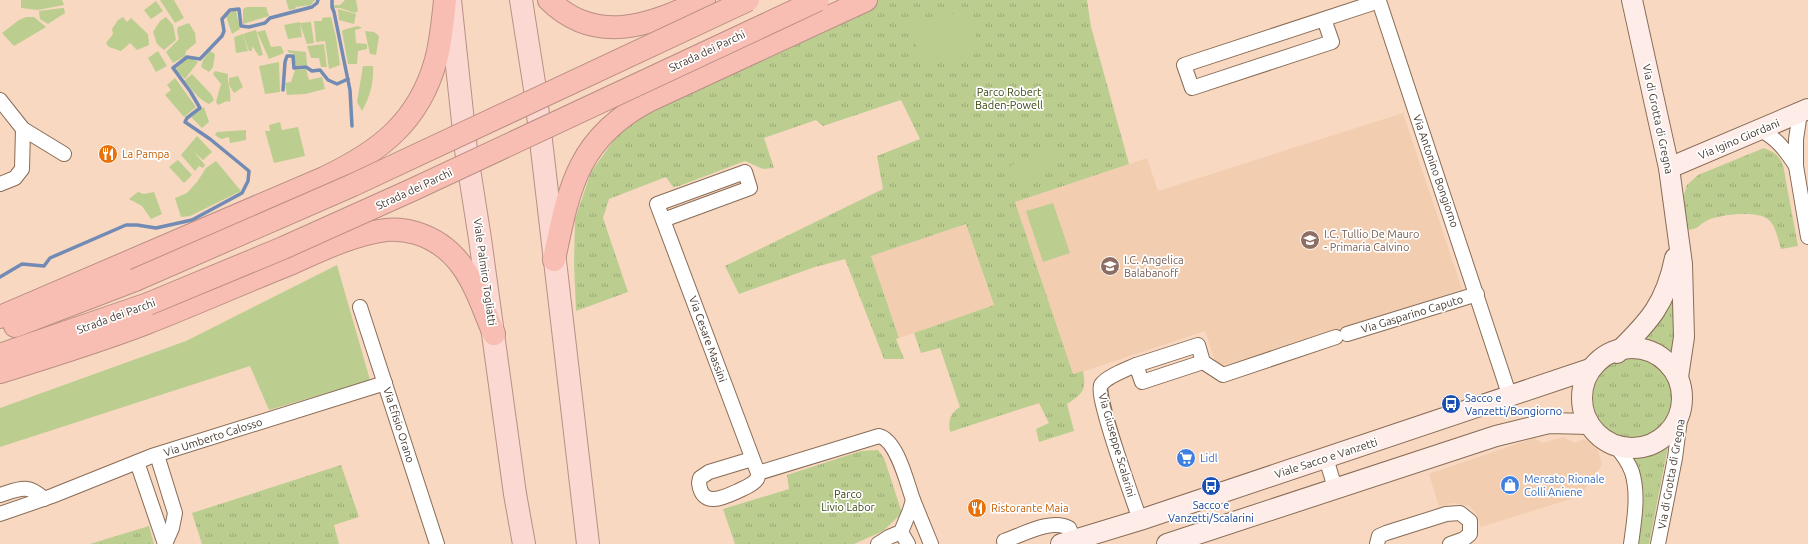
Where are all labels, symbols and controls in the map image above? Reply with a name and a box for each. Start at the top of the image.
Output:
street label: Strada dei Parchi [667,28,747,74]
street label: Via di Grotta di Gregna [1640,63,1676,175]
park label: Parco Robert Baden-Powell [975,86,1043,111]
street label: Via Antonino Bongiorno [1411,113,1461,229]
street label: Via Igino Giordani [1697,117,1781,161]
restaurant icon: La Pampa [97,143,119,165]
place label: La Pampa [122,148,170,160]
street label: Strada dei Parchi [374,166,454,212]
street label: Viale Palmiro Togliatti [472,218,498,326]
place label: I.C. Tullio De Mauro - Primaria Calvino [1324,228,1419,253]
school or university icon: I.C. Tullio De Mauro - Primaria Calvino [1299,229,1321,251]
place label: I.C. Angelica Balabanoff [1124,254,1184,279]
school or university icon: I.C. Angelica Balabanoff [1099,255,1121,277]
street label: Via Gasparino Caputo [1360,293,1464,335]
street label: Via Cesare Massini [687,294,729,384]
street label: Strada dei Parchi [75,296,157,336]
street label: Via Efisio Orano [381,386,417,464]
street label: Via Giuseppe Scalarini [1096,392,1138,498]
place label: Sacco e Vanzetti/Bongiorno [1465,392,1562,417]
bus stop icon: Sacco e Vanzetti/Bongiorno [1440,393,1462,415]
street label: Via Umberto Calosso [162,415,264,459]
street label: Via di Grotta di Gregna [1655,418,1687,530]
street label: Viale Sacco e Vanzetti [1273,436,1379,480]
supermarket icon: Lidl [1175,447,1197,469]
place label: Lidl [1200,452,1218,464]
place label: Mercato Rionale Colli Aniene [1524,473,1605,498]
shop icon: Mercato Rionale Colli Aniene [1499,474,1521,496]
bus stop icon: Sacco e Vanzetti/Scalarini [1200,475,1222,497]
park label: Parco Livio Labor [821,488,876,513]
restaurant icon: Ristorante Maia [966,497,988,519]
place label: Sacco e Vanzetti/Scalarini [1168,499,1254,524]
place label: Ristorante Maia [991,502,1069,514]

